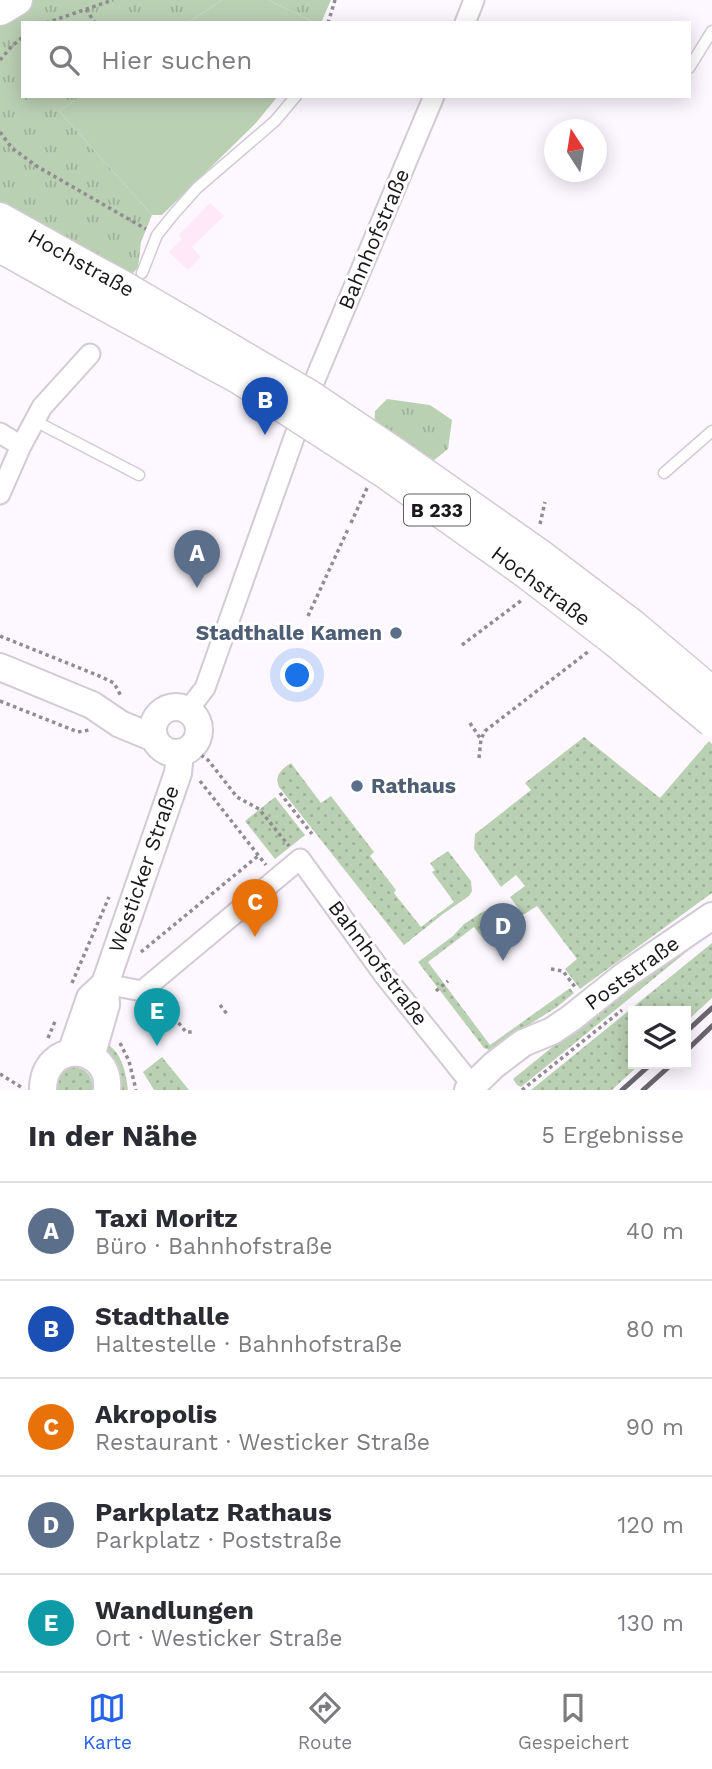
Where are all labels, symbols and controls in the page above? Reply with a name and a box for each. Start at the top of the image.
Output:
search box [21,21,691,98]
icon: search [45,41,83,79]
text: Hier suchen [101,45,252,75]
north arrow [544,119,607,182]
street label: Bahnhofstraße [333,165,414,313]
street label: Hochstraße [24,223,139,302]
pin: B [242,377,288,435]
road number: B 233 [404,495,470,526]
pin: A [174,530,220,588]
street label: Hochstraße [487,540,596,631]
place label: Stadthalle Kamen [196,620,382,645]
marker: Stadthalle Kamen [388,625,404,641]
your location [280,658,314,692]
place label: Rathaus [371,773,456,798]
marker: Rathaus [349,778,365,794]
street label: Westicker Straße [103,782,184,956]
pin: C [232,879,278,937]
street label: Bahnhofstraße [323,895,434,1030]
pin: D [480,903,526,961]
street label: Poststraße [580,930,684,1015]
pin: E [134,988,180,1046]
map controls [628,1006,691,1069]
button: layers [628,1006,691,1069]
text: In der Nähe [28,1118,197,1153]
text: 5 Ergebnisse [541,1122,684,1149]
text: Taxi Moritz [95,1203,238,1233]
text: A [43,1218,59,1245]
text: 40 m [626,1218,684,1245]
text: Büro · Bahnhofstraße [95,1233,333,1260]
text: Stadthalle [95,1301,230,1331]
text: B [43,1316,59,1343]
text: 80 m [626,1316,684,1343]
text: Haltestelle · Bahnhofstraße [95,1331,402,1358]
text: Akropolis [95,1399,217,1429]
text: C [43,1414,59,1441]
text: 90 m [626,1414,684,1441]
text: Restaurant · Westicker Straße [95,1429,430,1456]
text: Parkplatz Rathaus [95,1497,332,1527]
text: D [43,1512,59,1539]
text: 120 m [618,1512,684,1539]
text: Parkplatz · Poststraße [95,1527,342,1554]
text: Wandlungen [95,1595,254,1625]
text: E [44,1610,58,1637]
text: 130 m [618,1610,684,1637]
text: Ort · Westicker Straße [95,1625,343,1652]
tab: Karte [83,1689,132,1754]
tab: Route [298,1689,352,1754]
tab: Gespeichert [518,1689,629,1754]

